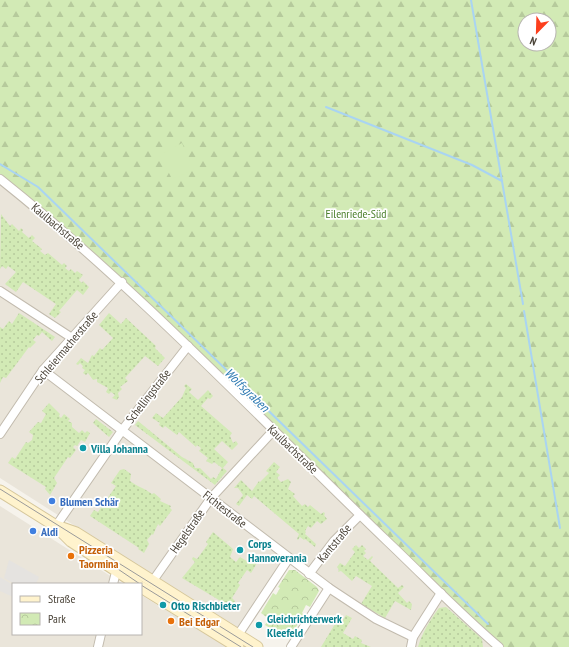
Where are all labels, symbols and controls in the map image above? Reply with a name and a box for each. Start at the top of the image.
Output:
north arrow [517,12,557,52]
text: N [528,34,539,49]
street label: Kaulbachstraße [29,200,87,252]
park label: Eilenriede-Süd [326,206,386,221]
street label: Schleiermacherstraße [31,308,101,386]
water label: Wolfsgraben [221,365,274,416]
street label: Schellingstraße [122,366,174,426]
street label: Kaulbachstraße [265,421,321,477]
place label: Villa Johanna [90,441,148,456]
marker: Villa Johanna [78,443,88,453]
street label: Fichtestraße [200,487,250,531]
place label: Blumen Schär [60,494,119,509]
marker: Blumen Schär [47,496,57,506]
street label: Hegelstraße [166,506,208,556]
street label: Kantstraße [314,521,354,565]
place label: Aldi [40,524,58,539]
marker: Aldi [28,526,38,536]
place label: Corps Hannoverania [248,536,307,565]
place label: Pizzeria Taormina [79,542,119,571]
marker: Corps Hannoverania [235,545,245,555]
marker: Pizzeria Taormina [66,551,76,561]
legend [12,583,142,635]
text: Straße [48,591,75,606]
place label: Otto Rischbieter [171,598,241,613]
marker: Otto Rischbieter [158,600,168,610]
text: Park [48,611,66,626]
place label: Gleichrichterwerk Kleefeld [267,611,342,640]
place label: Bei Edgar [179,614,220,629]
marker: Bei Edgar [166,616,176,626]
marker: Gleichrichterwerk Kleefeld [254,620,264,630]

